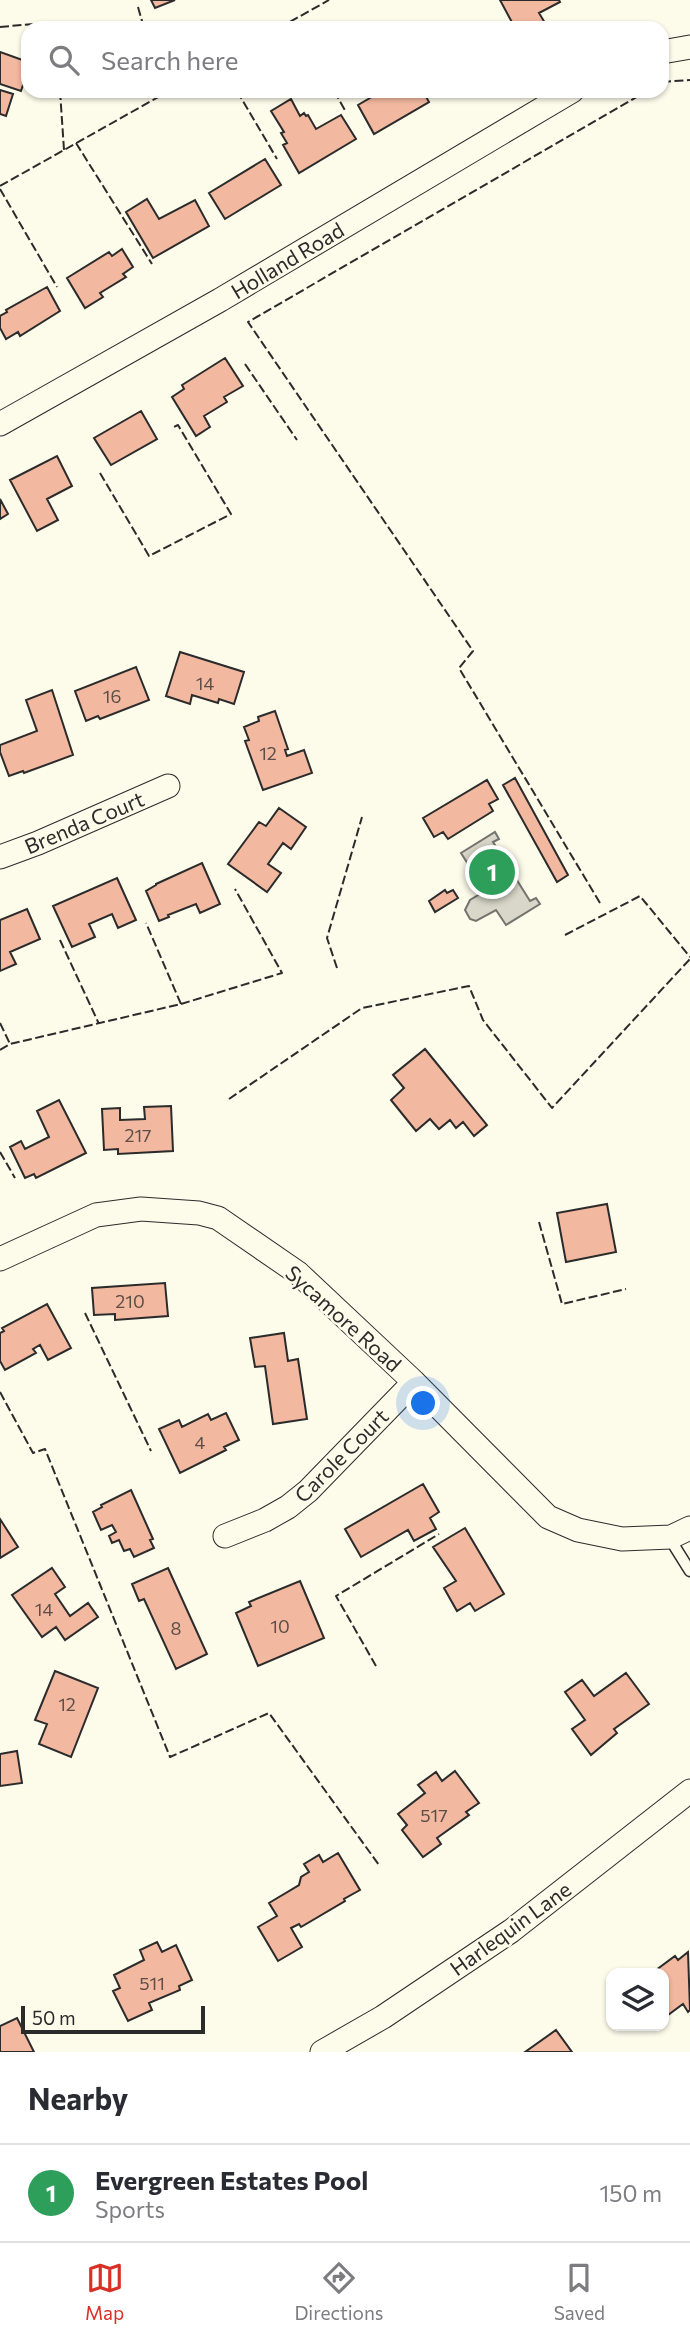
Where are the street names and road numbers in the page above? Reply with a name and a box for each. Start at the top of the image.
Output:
street label: Holland Road [226,217,348,303]
street label: Brenda Court [20,786,148,858]
street label: Sycamore Road [281,1260,407,1376]
street label: Carole Court [289,1403,393,1507]
street label: Harlequin Lane [445,1876,575,1980]

